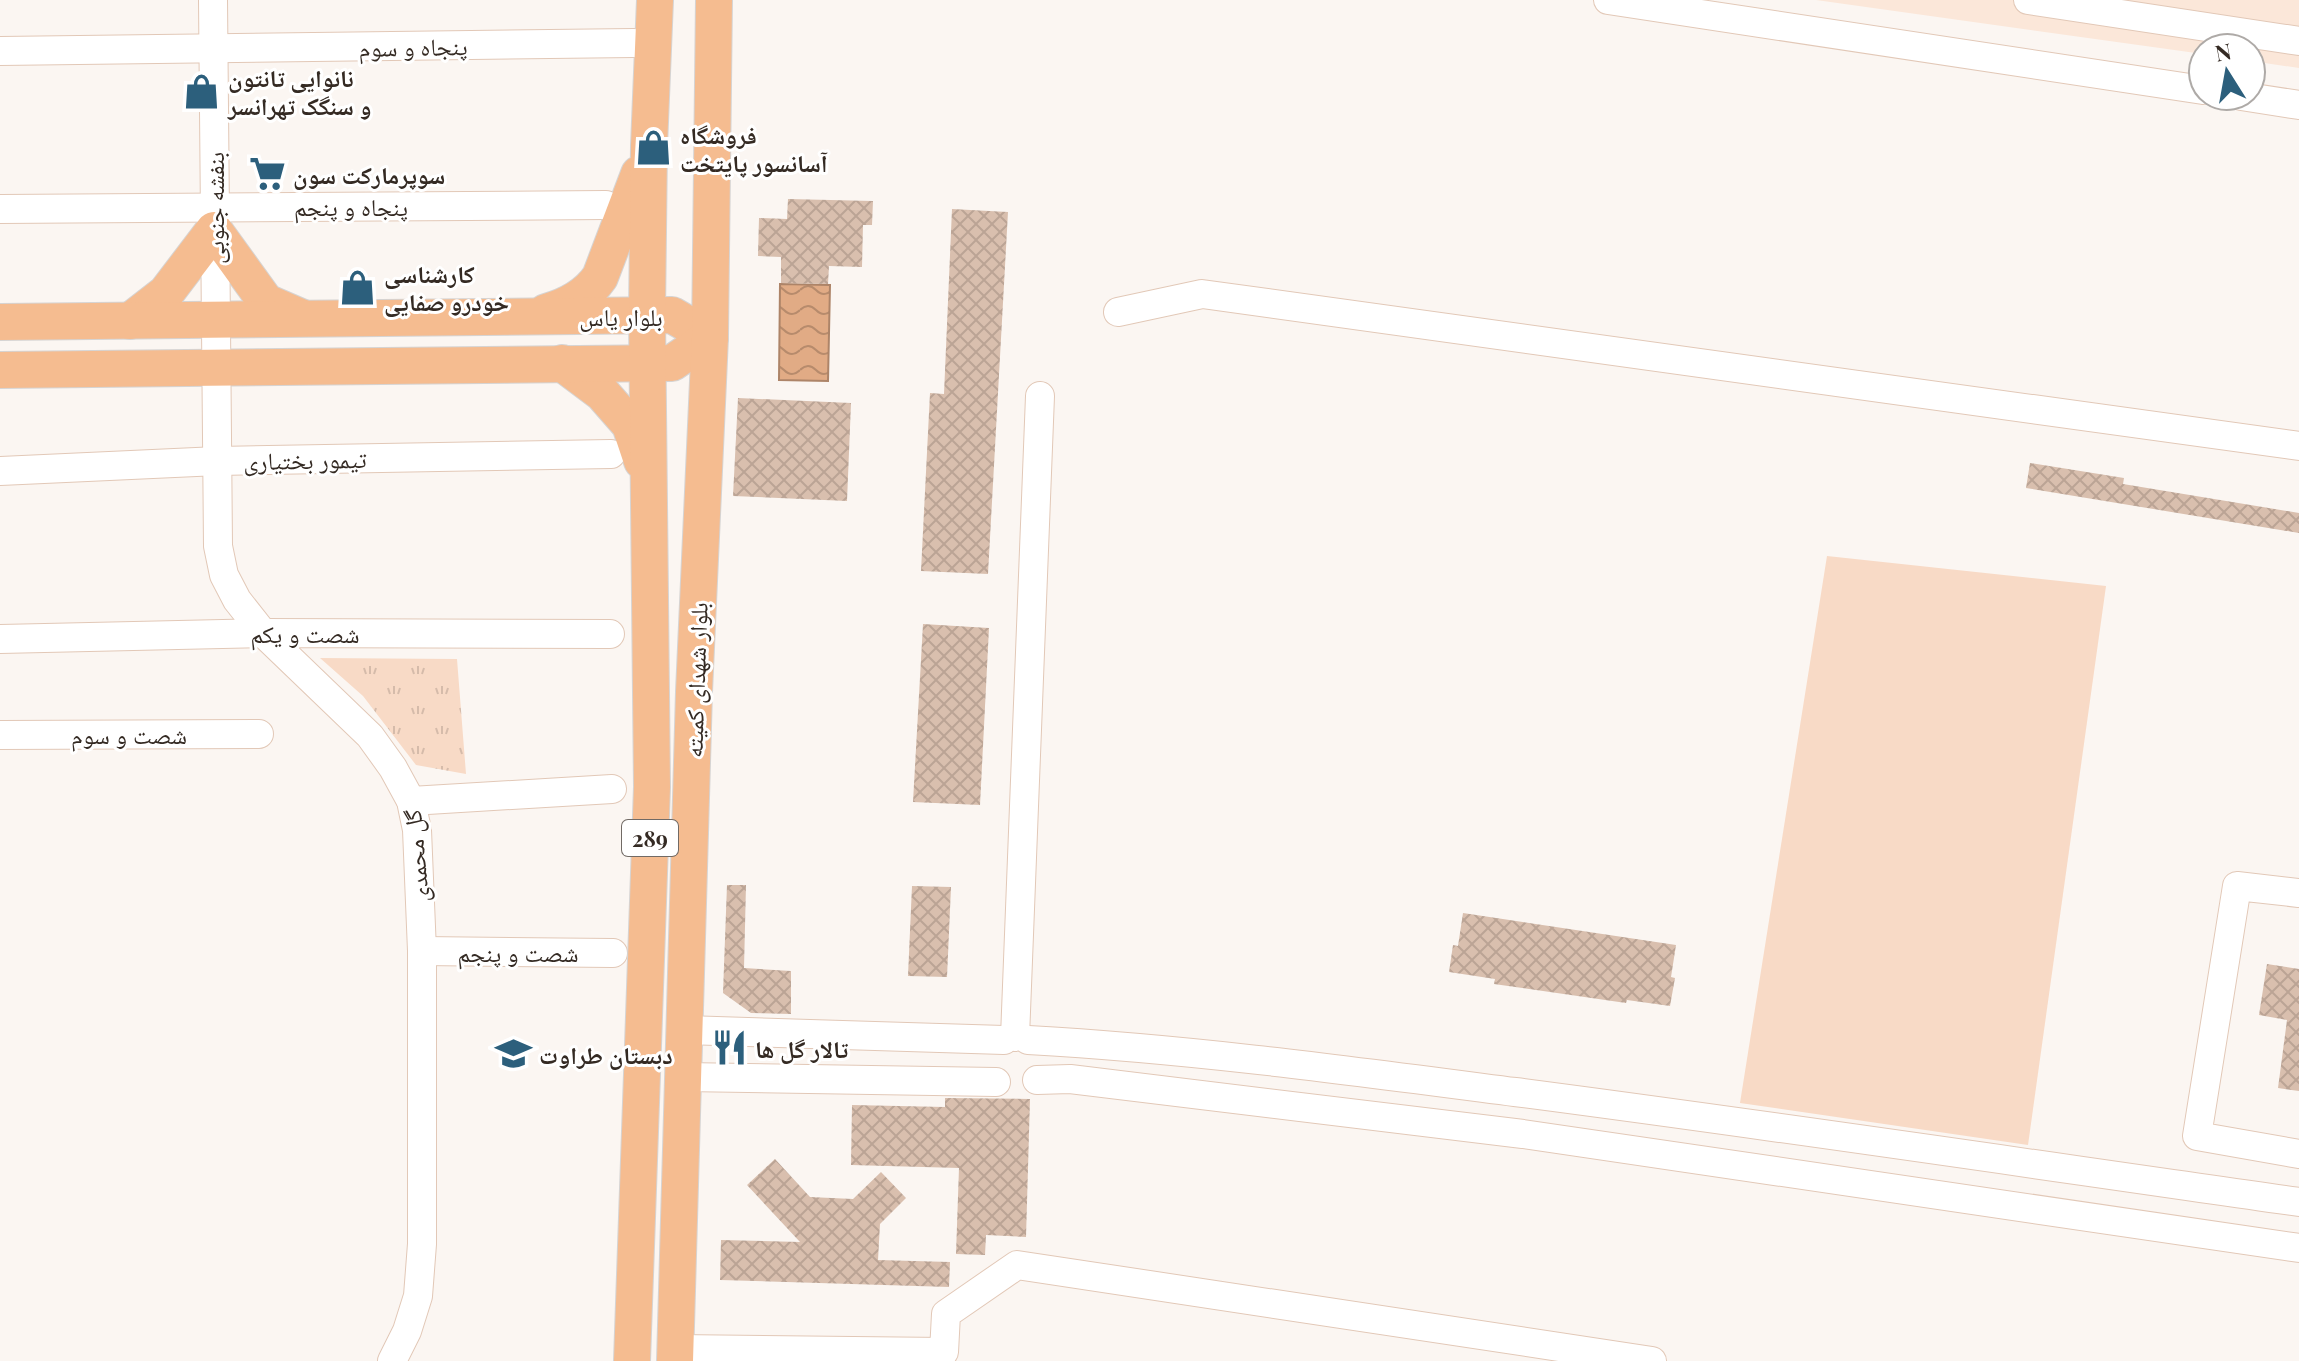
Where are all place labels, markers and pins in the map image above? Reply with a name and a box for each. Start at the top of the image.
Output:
place label: نانوایی تانتون و سنگک تهرانسر [227,61,371,121]
shop icon: نانوایی تانتون و سنگک تهرانسر [183,72,221,110]
place label: فروشگاه آسانسور پایتخت [680,118,828,178]
shop icon: فروشگاه آسانسور پایتخت [635,129,673,167]
supermarket icon: سوپرمارکت سون [248,155,286,193]
place label: سوپرمارکت سون [293,158,445,190]
place label: کارشناسی خودرو صفایی [384,257,509,317]
shop icon: کارشناسی خودرو صفایی [339,268,377,306]
restaurant icon: تالار گل ها [710,1029,748,1067]
place label: تالار گل ها [755,1032,849,1064]
school or university icon: دبستان طراوت [494,1035,532,1073]
place label: دبستان طراوت [539,1038,673,1070]

